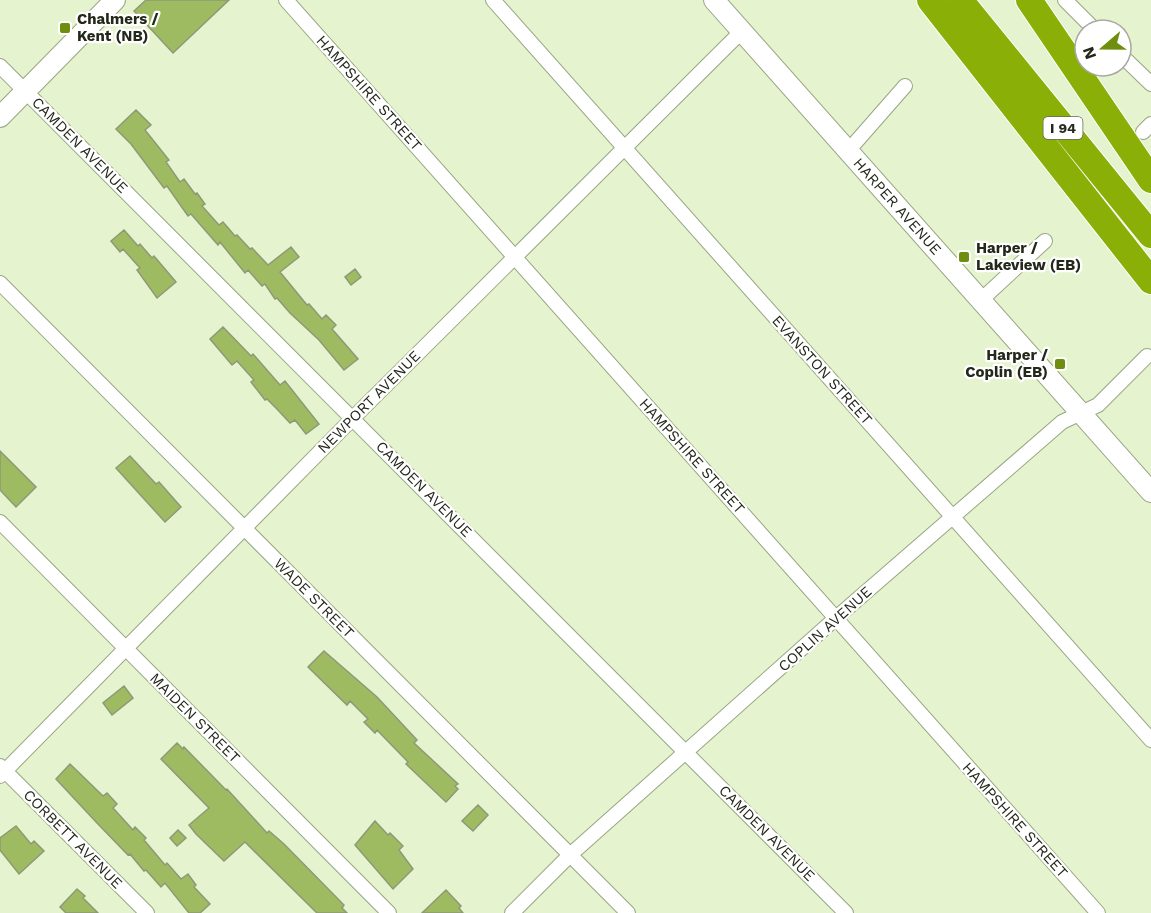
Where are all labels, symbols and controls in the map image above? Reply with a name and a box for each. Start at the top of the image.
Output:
place label: Chalmers / Kent (NB) [77,10,159,45]
north arrow [1073,18,1133,78]
marker: Chalmers / Kent (NB) [58,21,72,35]
street label: HAMPSHIRE STREET [312,32,426,154]
text: N [1078,44,1100,62]
street label: CAMDEN AVENUE [28,93,132,197]
road number: I 94 [1044,117,1082,139]
street label: HARPER AVENUE [849,154,945,259]
place label: Harper / Lakeview (EB) [976,239,1081,274]
marker: Harper / Lakeview (EB) [957,250,971,264]
street label: EVANSTON STREET [768,312,876,428]
place label: Harper / Coplin (EB) [965,346,1048,381]
street label: NEWPORT AVENUE [314,347,424,457]
marker: Harper / Coplin (EB) [1053,357,1067,371]
street label: HAMPSHIRE STREET [635,395,749,517]
street label: CAMDEN AVENUE [372,437,476,541]
street label: WADE STREET [270,554,358,642]
street label: COPLIN AVENUE [775,582,875,676]
street label: MAIDEN STREET [146,669,244,767]
street label: HAMPSHIRE STREET [958,759,1072,881]
street label: CAMDEN AVENUE [715,781,819,885]
street label: CORBETT AVENUE [20,786,126,892]

